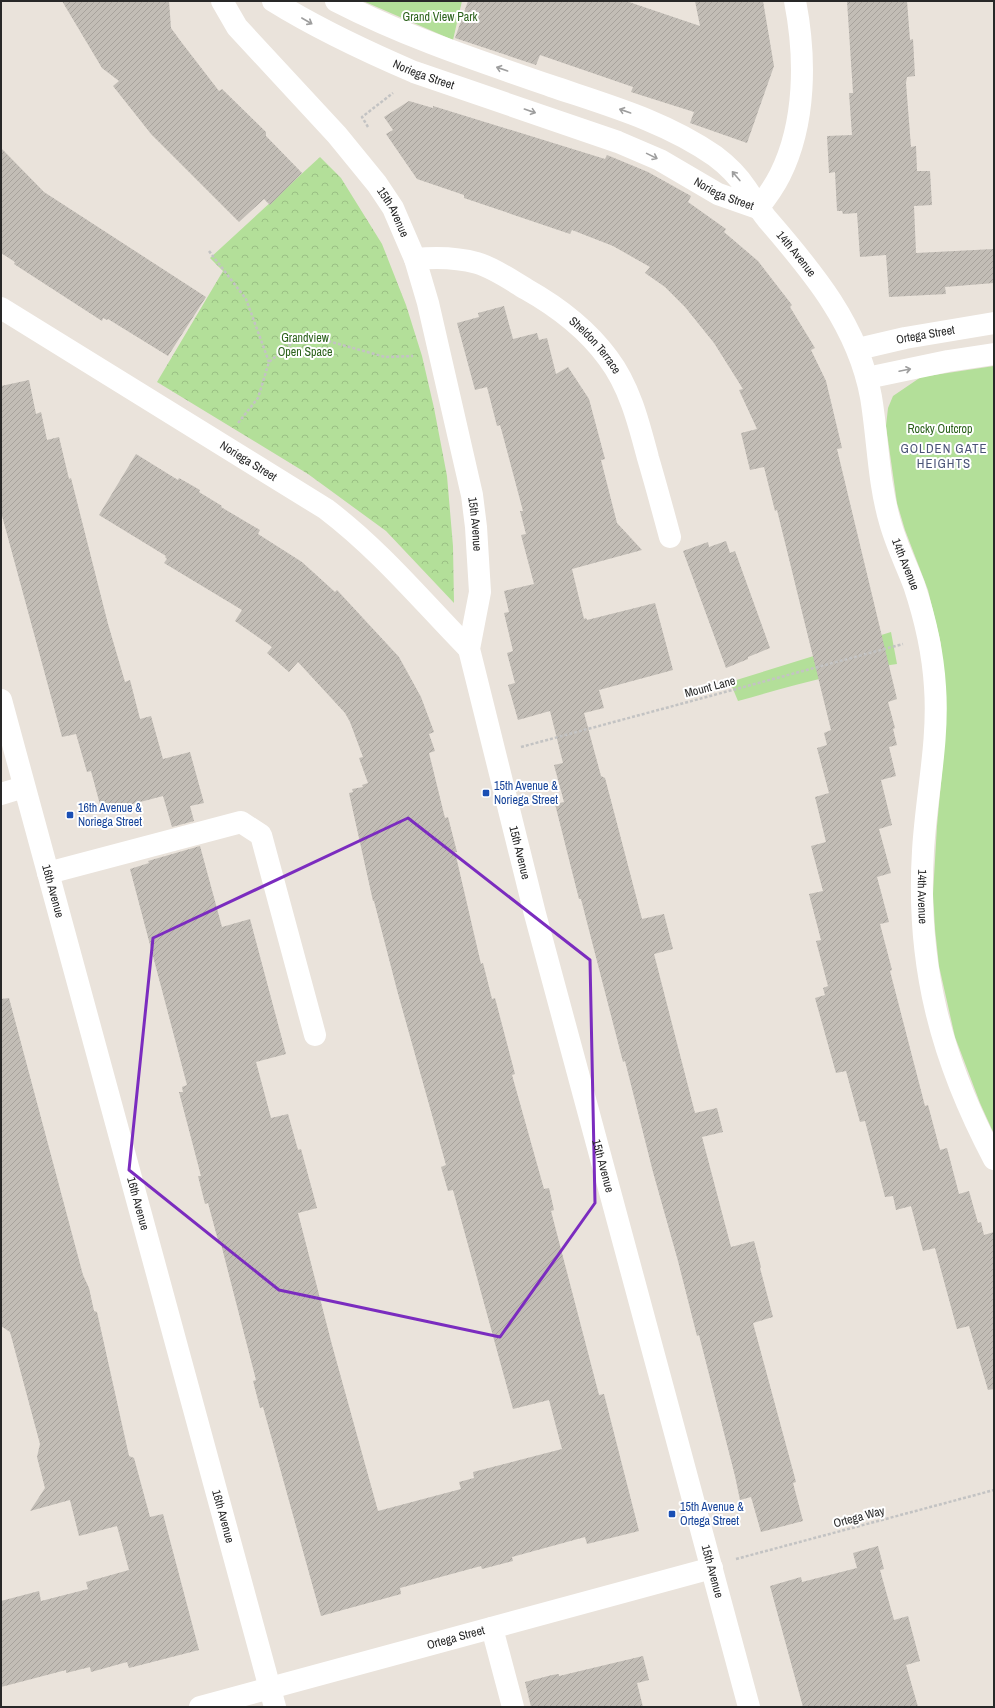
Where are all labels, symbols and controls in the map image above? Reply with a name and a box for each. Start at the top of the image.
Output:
park label: Grand View Park [403,9,477,25]
one-way arrow [301,17,313,25]
street label: Noriega Street [390,56,457,93]
one-way arrow [496,65,509,72]
one-way arrow [619,107,632,114]
one-way arrow [524,108,536,116]
one-way arrow [646,153,658,160]
one-way arrow [732,171,741,181]
street label: Noriega Street [691,174,756,214]
street label: 15th Avenue [373,184,413,240]
street label: 14th Avenue [773,228,820,280]
street label: Sheldon Terrace [566,313,625,377]
street label: Ortega Street [895,322,956,348]
park label: Grandview Open Space [278,330,332,360]
one-way arrow [898,365,911,373]
park label: Rocky Outcrop [907,421,973,437]
street label: Noriega Street [217,437,280,485]
district label: GOLDEN GATE HEIGHTS [900,440,988,472]
street label: 15th Avenue [464,496,485,552]
street label: 14th Avenue [888,536,923,592]
street label: Mount Lane [683,673,737,701]
place label: 15th Avenue & Noriega Street [494,778,558,808]
marker: 15th Avenue & Noriega Street [481,788,491,798]
place label: 16th Avenue & Noriega Street [78,800,142,830]
marker: 16th Avenue & Noriega Street [65,810,75,820]
street label: 15th Avenue [505,824,534,881]
street label: 16th Avenue [38,863,68,920]
street label: 14th Avenue [914,869,931,924]
street label: 15th Avenue [588,1137,618,1194]
street label: 16th Avenue [123,1175,153,1232]
street label: 16th Avenue [208,1488,238,1545]
place label: 15th Avenue & Ortega Street [680,1499,744,1529]
street label: Ortega Way [832,1503,886,1531]
marker: 15th Avenue & Ortega Street [667,1509,677,1519]
street label: 15th Avenue [698,1543,727,1600]
street label: Ortega Street [425,1622,487,1653]

